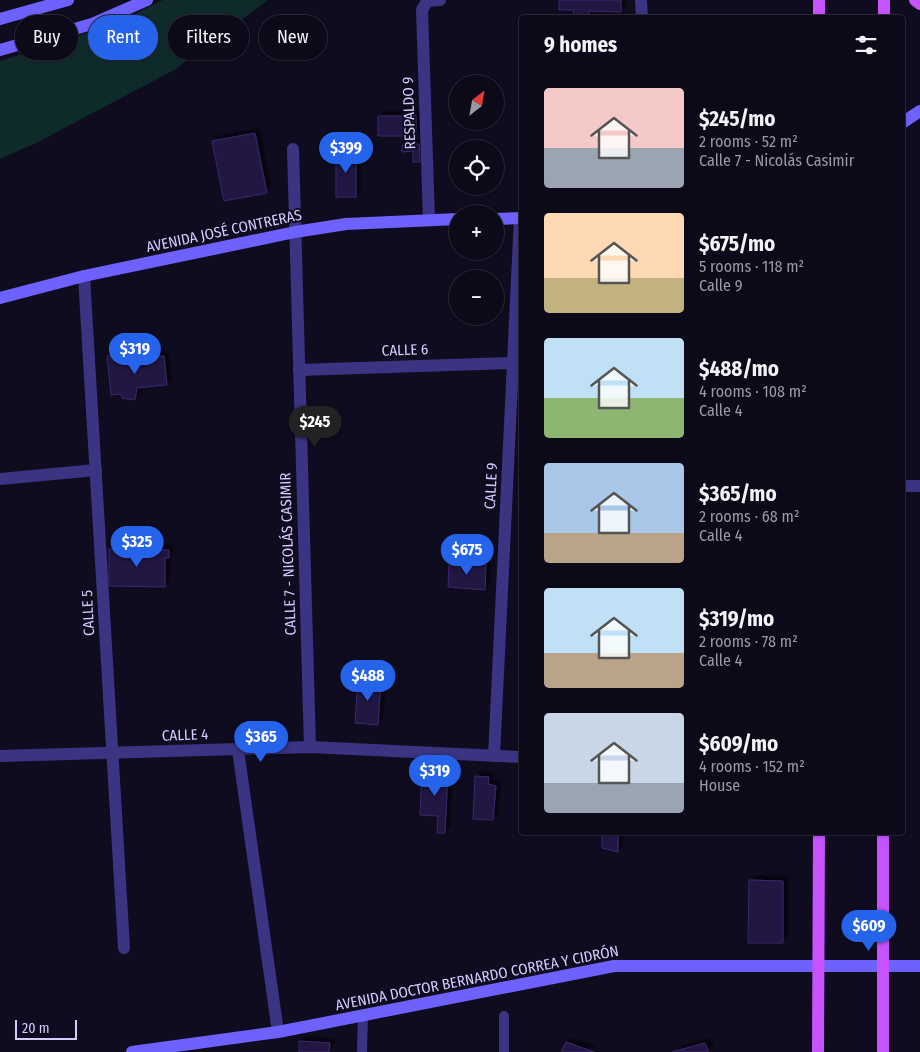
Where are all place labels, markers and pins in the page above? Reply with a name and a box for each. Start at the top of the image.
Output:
pin: $399 [316,132,376,174]
pin: $319 [105,332,165,375]
pin: $245 [285,406,345,448]
pin: $325 [107,526,167,568]
pin: $675 [437,534,497,576]
pin: $488 [338,660,398,702]
pin: $365 [231,720,291,763]
pin: $319 [405,754,465,797]
pin: $609 [839,910,899,952]

